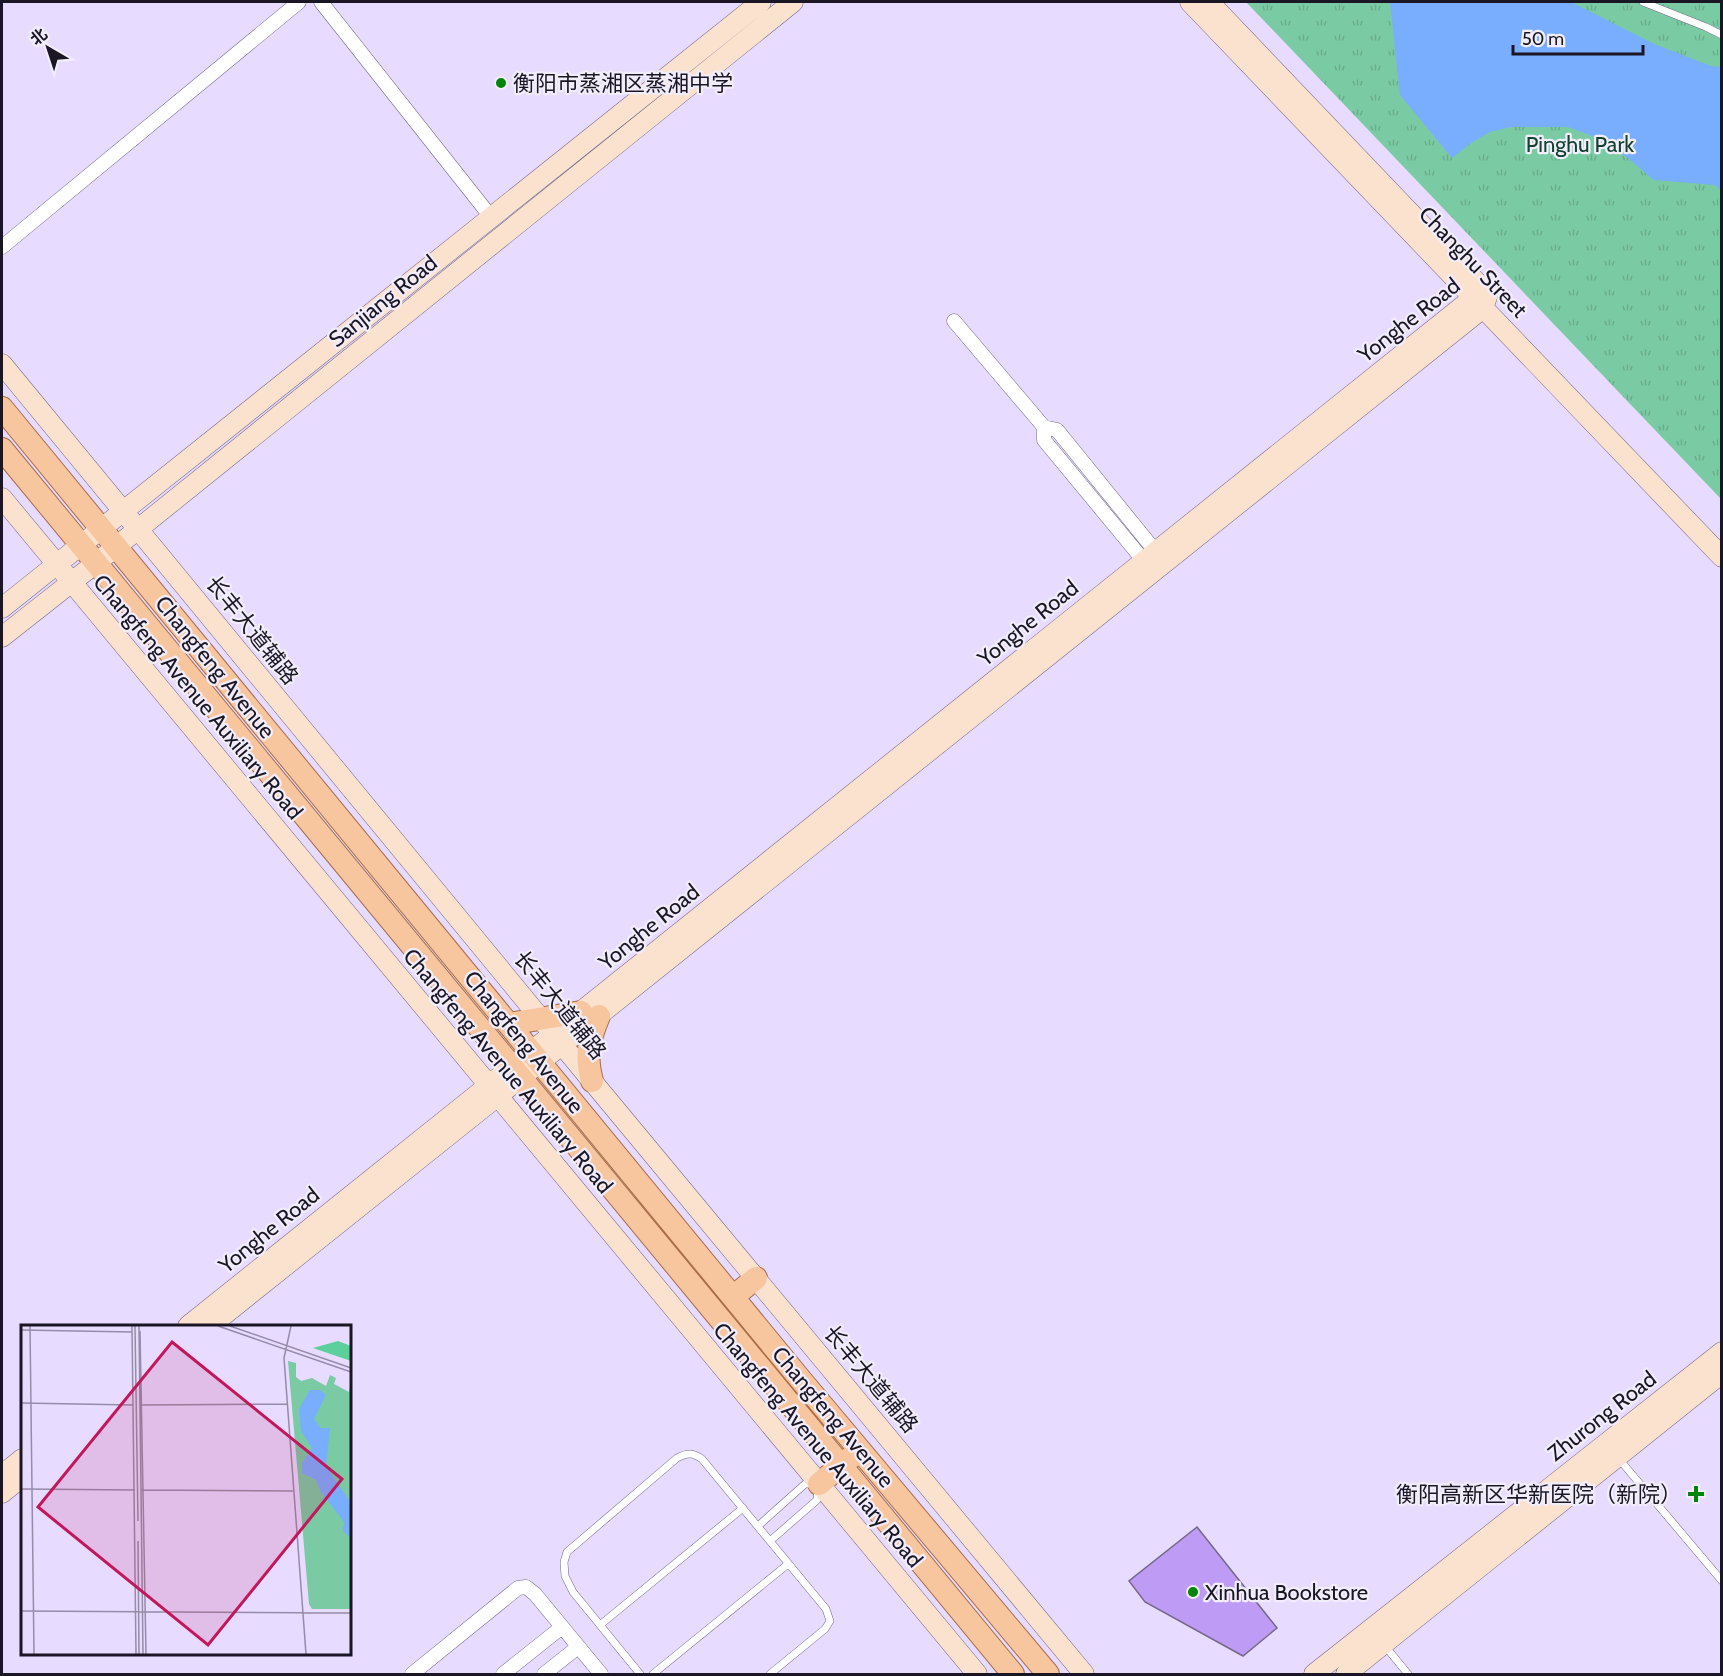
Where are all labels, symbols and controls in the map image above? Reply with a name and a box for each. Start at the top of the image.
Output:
north arrow [18,18,78,78]
scale bar [1513,18,1644,56]
text: 北 [27,24,51,49]
text: 50 m [1522,28,1564,50]
place label: 衡阳市蒸湘区蒸湘中学 [513,70,733,97]
marker: 衡阳市蒸湘区蒸湘中学 [494,76,508,90]
park label: Pinghu Park [1526,131,1634,158]
street label: Changhu Street [1413,201,1533,324]
street label: Sanjiang Road [323,249,443,353]
street label: Yonghe Road [1352,272,1465,369]
street label: Changfeng Avenue Auxiliary Road [88,569,308,825]
street label: 长丰大道辅路 [200,570,304,690]
street label: Yonghe Road [971,574,1084,672]
street label: Changfeng Avenue [149,590,281,744]
street label: Yonghe Road [592,878,705,976]
street label: Changfeng Avenue Auxiliary Road [398,943,618,1199]
street label: 长丰大道辅路 [508,945,612,1065]
street label: Changfeng Avenue [458,965,590,1119]
street label: Yonghe Road [212,1181,325,1279]
street label: Changfeng Avenue Auxiliary Road [708,1317,928,1573]
street label: 长丰大道辅路 [818,1320,924,1438]
inset map [21,1325,351,1655]
street label: Changfeng Avenue [766,1341,900,1493]
street label: Zhurong Road [1542,1365,1662,1467]
place label: 衡阳高新区华新医院（新院） [1396,1481,1682,1508]
marker: 衡阳高新区华新医院（新院） [1687,1485,1705,1503]
place label: Xinhua Bookstore [1205,1579,1368,1606]
marker: Xinhua Bookstore [1186,1585,1200,1599]

